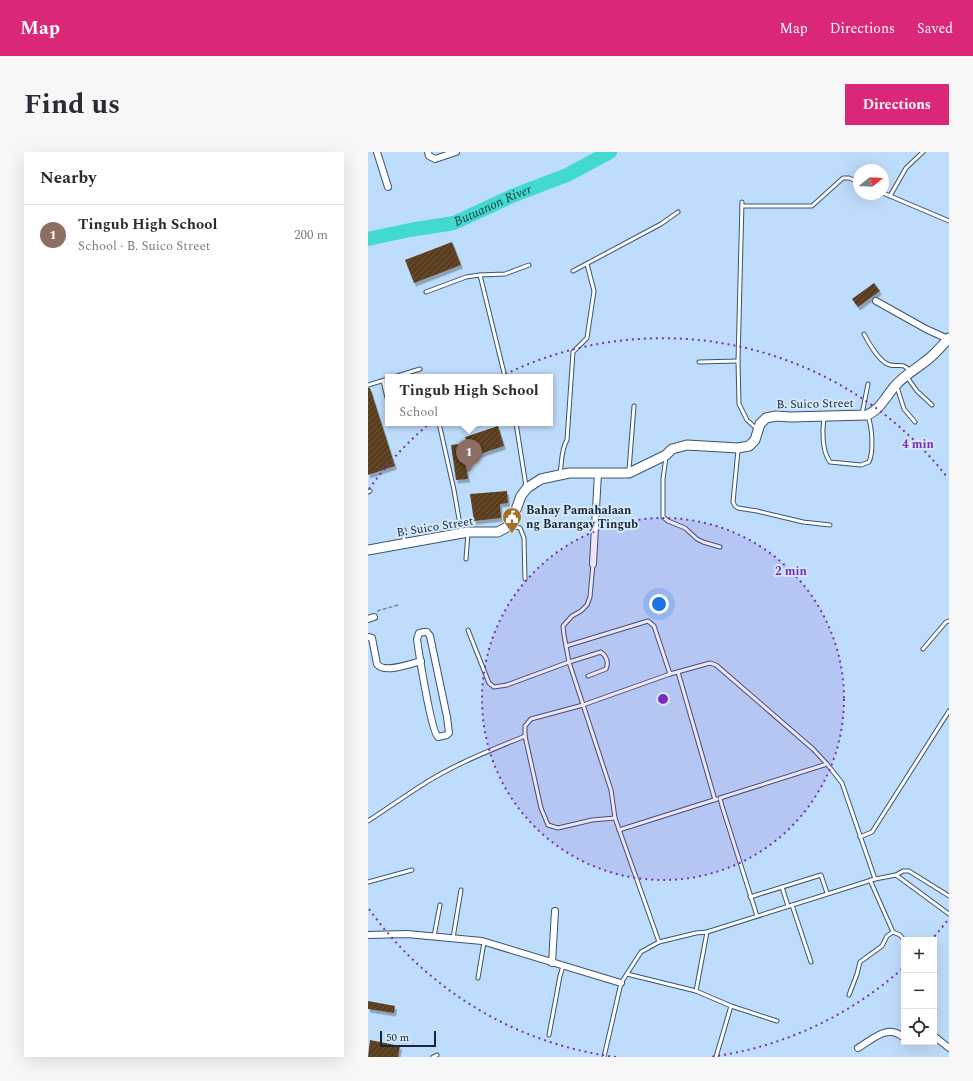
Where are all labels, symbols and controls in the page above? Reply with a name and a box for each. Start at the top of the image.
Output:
text: Map [20,14,60,43]
text: Map [780,18,808,39]
text: Directions [830,18,895,39]
text: Saved [917,18,953,39]
text: Find us [24,83,120,126]
button: Directions [845,84,949,125]
north arrow [853,164,889,200]
text: Nearby [40,165,96,191]
water label: Butuanon River [450,179,535,232]
text: Tingub High School [78,213,217,236]
text: 1 [49,225,57,245]
text: 200 m [294,225,328,245]
text: School · B. Suico Street [78,236,210,256]
popup [385,374,553,426]
text: Tingub High School [399,379,539,402]
street label: B. Suico Street [776,394,854,414]
text: School [399,402,438,422]
text: 4 min [902,435,935,454]
pin: 1 [456,439,482,472]
place label: Bahay Pamahalaan ng Barangay Tingub [526,501,638,534]
public building icon: Bahay Pamahalaan ng Barangay Tingub [501,506,523,534]
street label: B. Suico Street [395,512,475,542]
text: 2 min [775,562,808,581]
your location [649,594,669,614]
centre of rings [656,692,670,706]
map controls [901,937,937,1045]
button: + [901,937,937,973]
button: − [901,973,937,1009]
button: locate [901,1009,937,1045]
scale bar [380,1029,436,1048]
text: 50 m [386,1029,409,1046]

